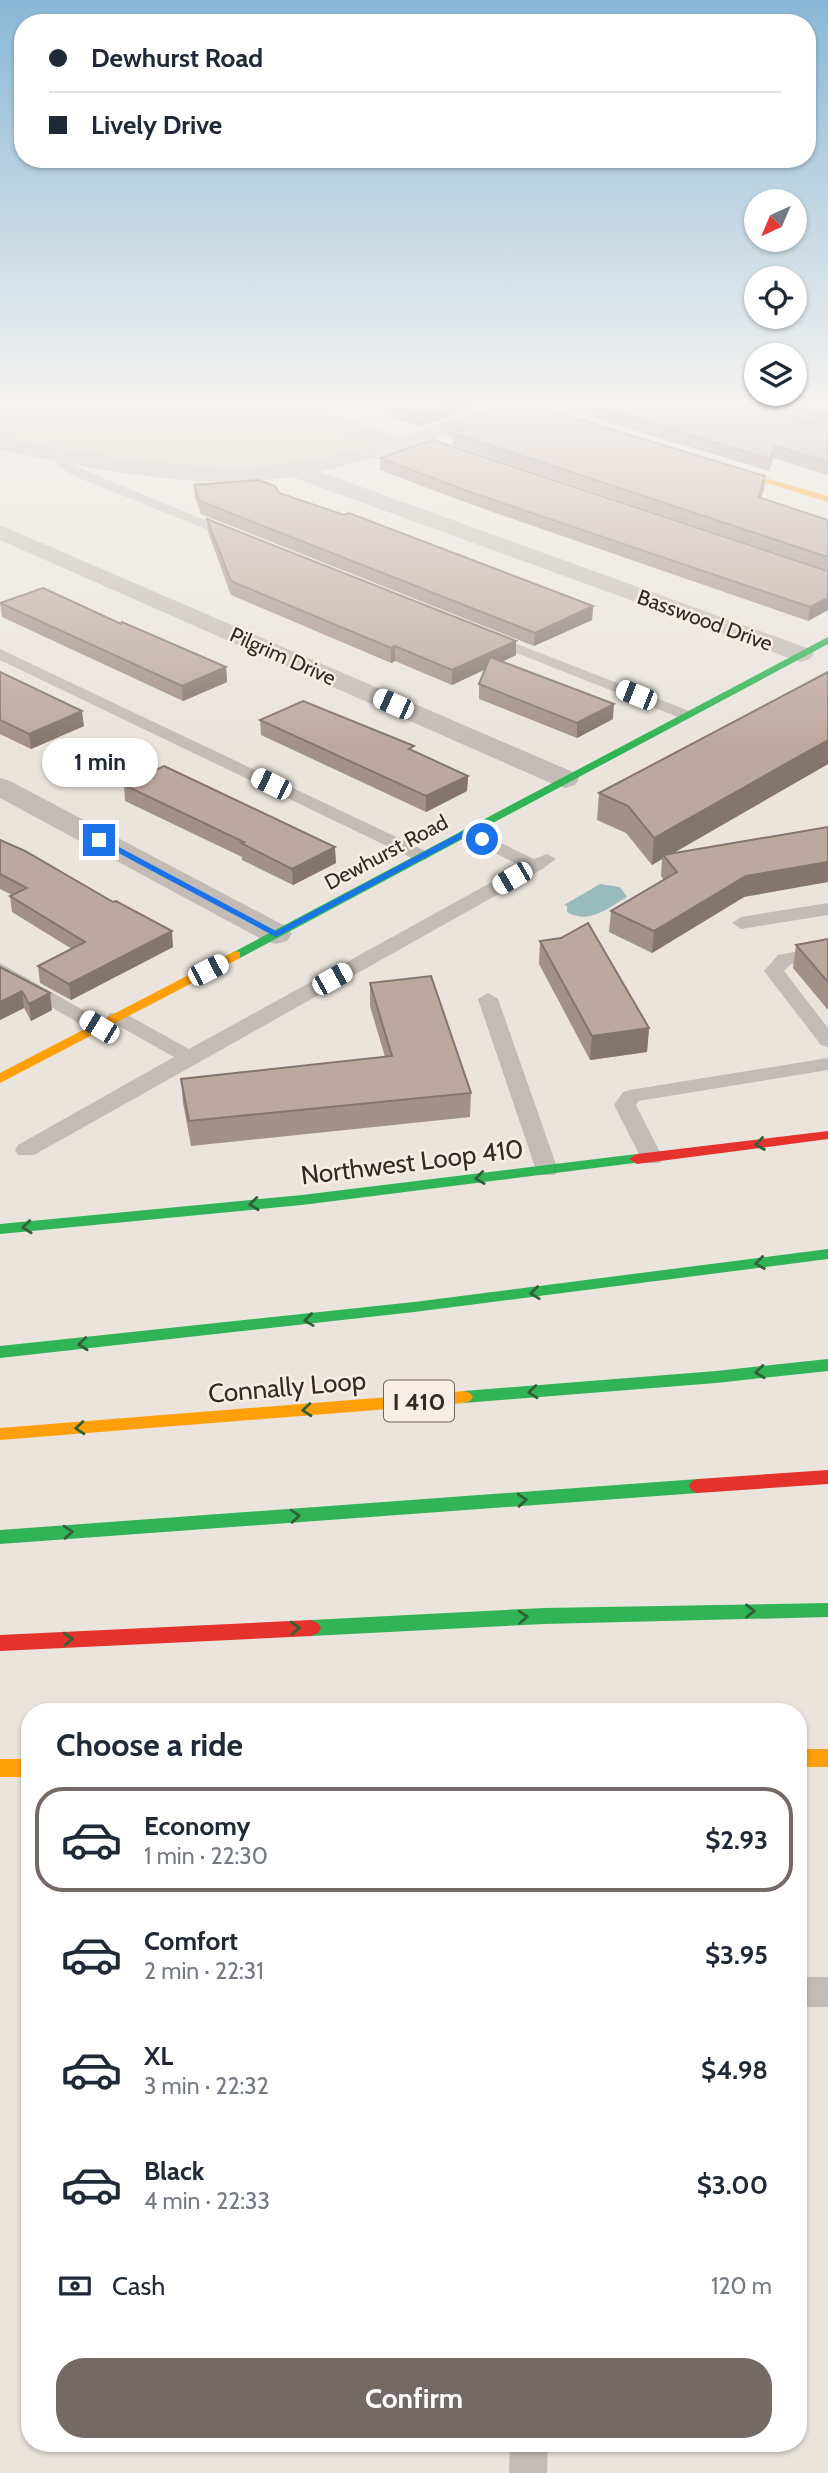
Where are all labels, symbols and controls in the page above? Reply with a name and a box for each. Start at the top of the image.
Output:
text: Dewhurst Road [91,42,263,74]
text: Lively Drive [91,109,222,141]
north arrow [744,189,807,252]
map controls [744,189,807,406]
button: locate [744,266,807,329]
button: layers [744,343,807,406]
street label: Basswood Drive [634,584,776,656]
street label: Pilgrim Drive [226,622,340,691]
car [613,677,660,713]
car [370,686,417,722]
callout: 1 min [41,738,157,788]
text: 1 min [74,748,126,776]
car [248,765,295,803]
street label: Dewhurst Road [320,809,452,895]
route start [466,823,498,855]
route end [83,824,115,856]
car [489,858,536,898]
car [185,951,232,989]
car [309,960,356,998]
car [76,1007,123,1047]
street label: Northwest Loop 410 [299,1132,525,1192]
one-way arrow [755,1136,766,1151]
one-way arrow [474,1171,486,1186]
one-way arrow [248,1197,259,1212]
one-way arrow [21,1219,33,1234]
one-way arrow [755,1255,766,1270]
one-way arrow [529,1286,541,1301]
one-way arrow [303,1312,315,1327]
one-way arrow [77,1336,89,1351]
street label: Connally Loop [207,1364,367,1410]
one-way arrow [754,1364,765,1379]
road number: I 410 [384,1380,454,1422]
one-way arrow [528,1384,539,1399]
one-way arrow [301,1402,312,1417]
one-way arrow [74,1420,85,1435]
one-way arrow [517,1493,528,1508]
one-way arrow [290,1509,301,1524]
one-way arrow [63,1525,74,1540]
one-way arrow [745,1604,756,1619]
one-way arrow [517,1609,528,1624]
one-way arrow [290,1621,301,1636]
one-way arrow [63,1632,74,1647]
text: Choose a ride [56,1725,243,1764]
icon: car [60,1808,123,1871]
text: Economy [144,1810,250,1842]
text: $2.93 [705,1824,768,1856]
text: 1 min · 22:30 [144,1842,268,1870]
icon: car [60,1923,123,1986]
text: Comfort [144,1925,238,1957]
text: $3.95 [705,1939,768,1971]
text: 2 min · 22:31 [144,1957,264,1985]
icon: car [60,2038,123,2101]
text: XL [144,2040,173,2072]
text: $4.98 [701,2054,768,2086]
text: 3 min · 22:32 [144,2072,269,2100]
icon: car [60,2153,123,2216]
text: Black [144,2155,204,2187]
text: $3.00 [697,2169,768,2201]
text: 4 min · 22:33 [144,2187,270,2215]
icon: cash [56,2267,94,2305]
text: Cash [112,2270,165,2302]
text: 120 m [711,2272,772,2300]
button: Confirm [56,2358,772,2438]

